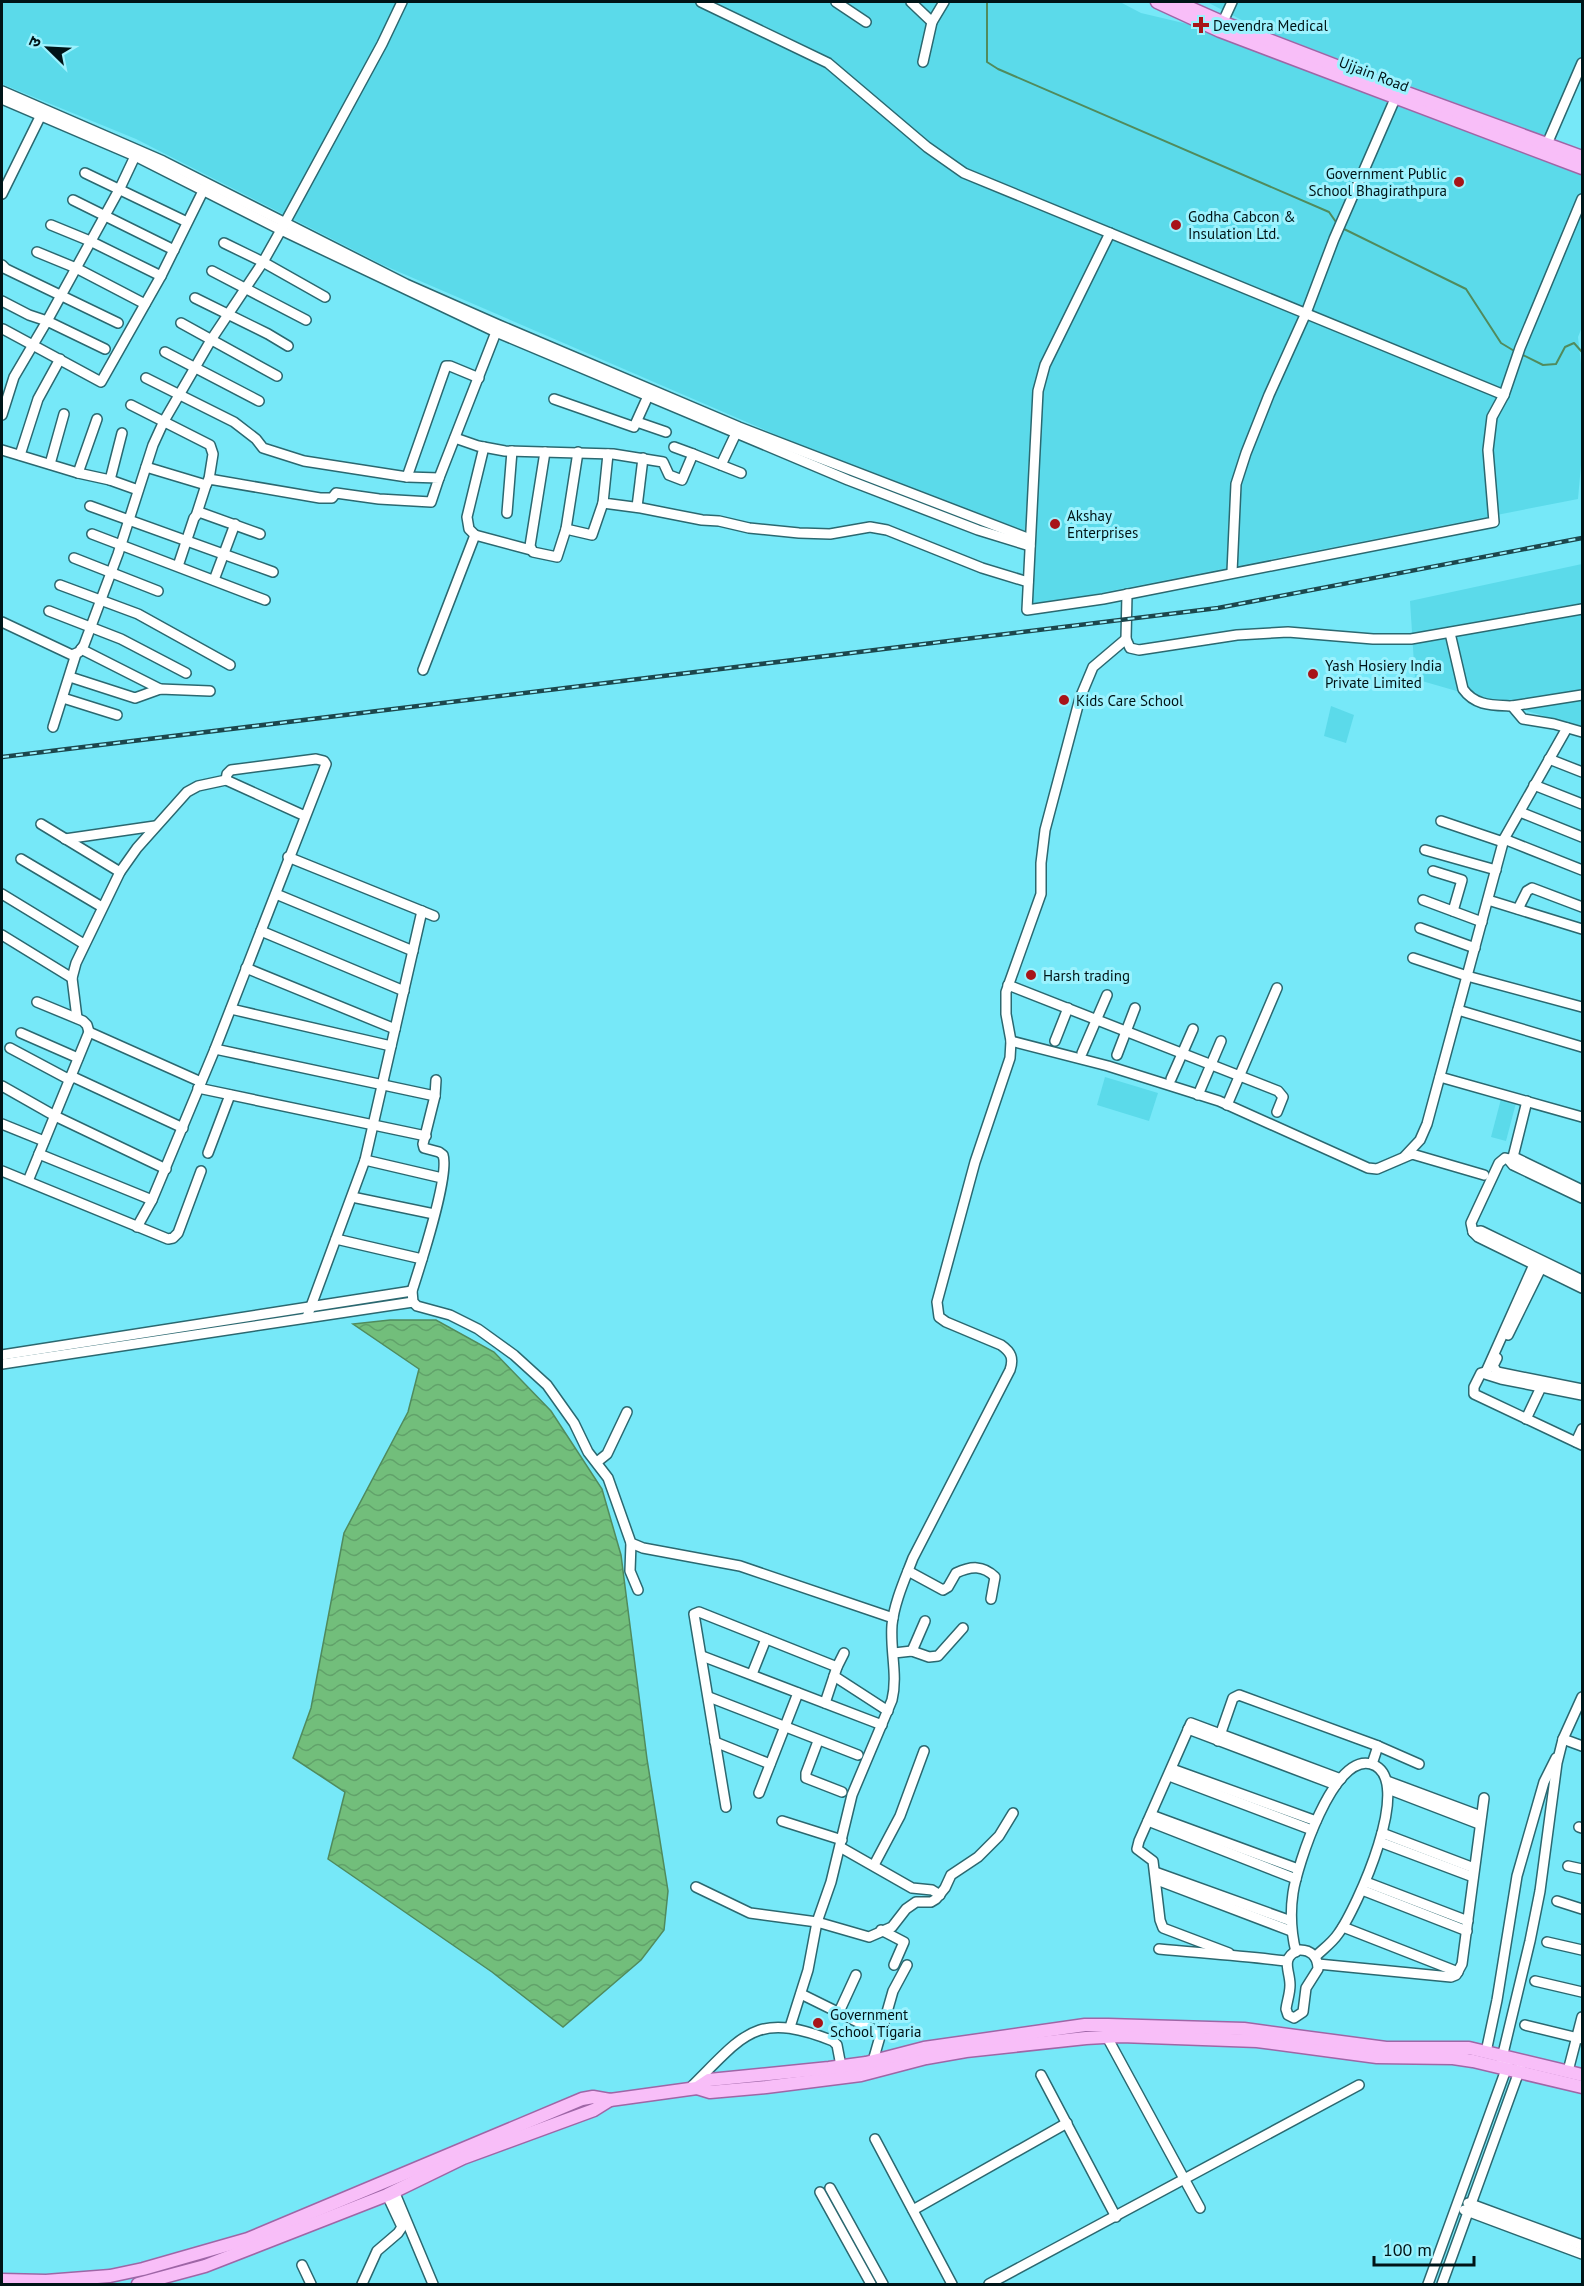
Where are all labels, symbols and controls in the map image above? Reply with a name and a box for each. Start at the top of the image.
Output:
place label: Devendra Medical [1213,16,1328,35]
north arrow [18,18,78,78]
marker: Devendra Medical [1194,18,1208,32]
text: उ [23,33,46,50]
street label: Ujjain Road [1336,52,1412,96]
place label: Government Public School Bhagirathpura [1309,164,1447,200]
marker: Government Public School Bhagirathpura [1452,175,1466,189]
place label: Godha Cabcon & Insulation Ltd. [1188,207,1296,243]
marker: Godha Cabcon & Insulation Ltd. [1169,218,1183,232]
place label: Akshay Enterprises [1067,506,1138,542]
marker: Akshay Enterprises [1048,517,1062,531]
place label: Yash Hosiery India Private Limited [1325,656,1442,692]
marker: Yash Hosiery India Private Limited [1306,667,1320,681]
place label: Kids Care School [1076,691,1184,710]
marker: Kids Care School [1057,693,1071,707]
place label: Harsh trading [1043,966,1130,985]
marker: Harsh trading [1024,968,1038,982]
place label: Government School Tigaria [830,2005,921,2041]
marker: Government School Tigaria [811,2016,825,2030]
scale bar [1374,2229,1474,2267]
text: 100 m [1383,2238,1432,2261]

